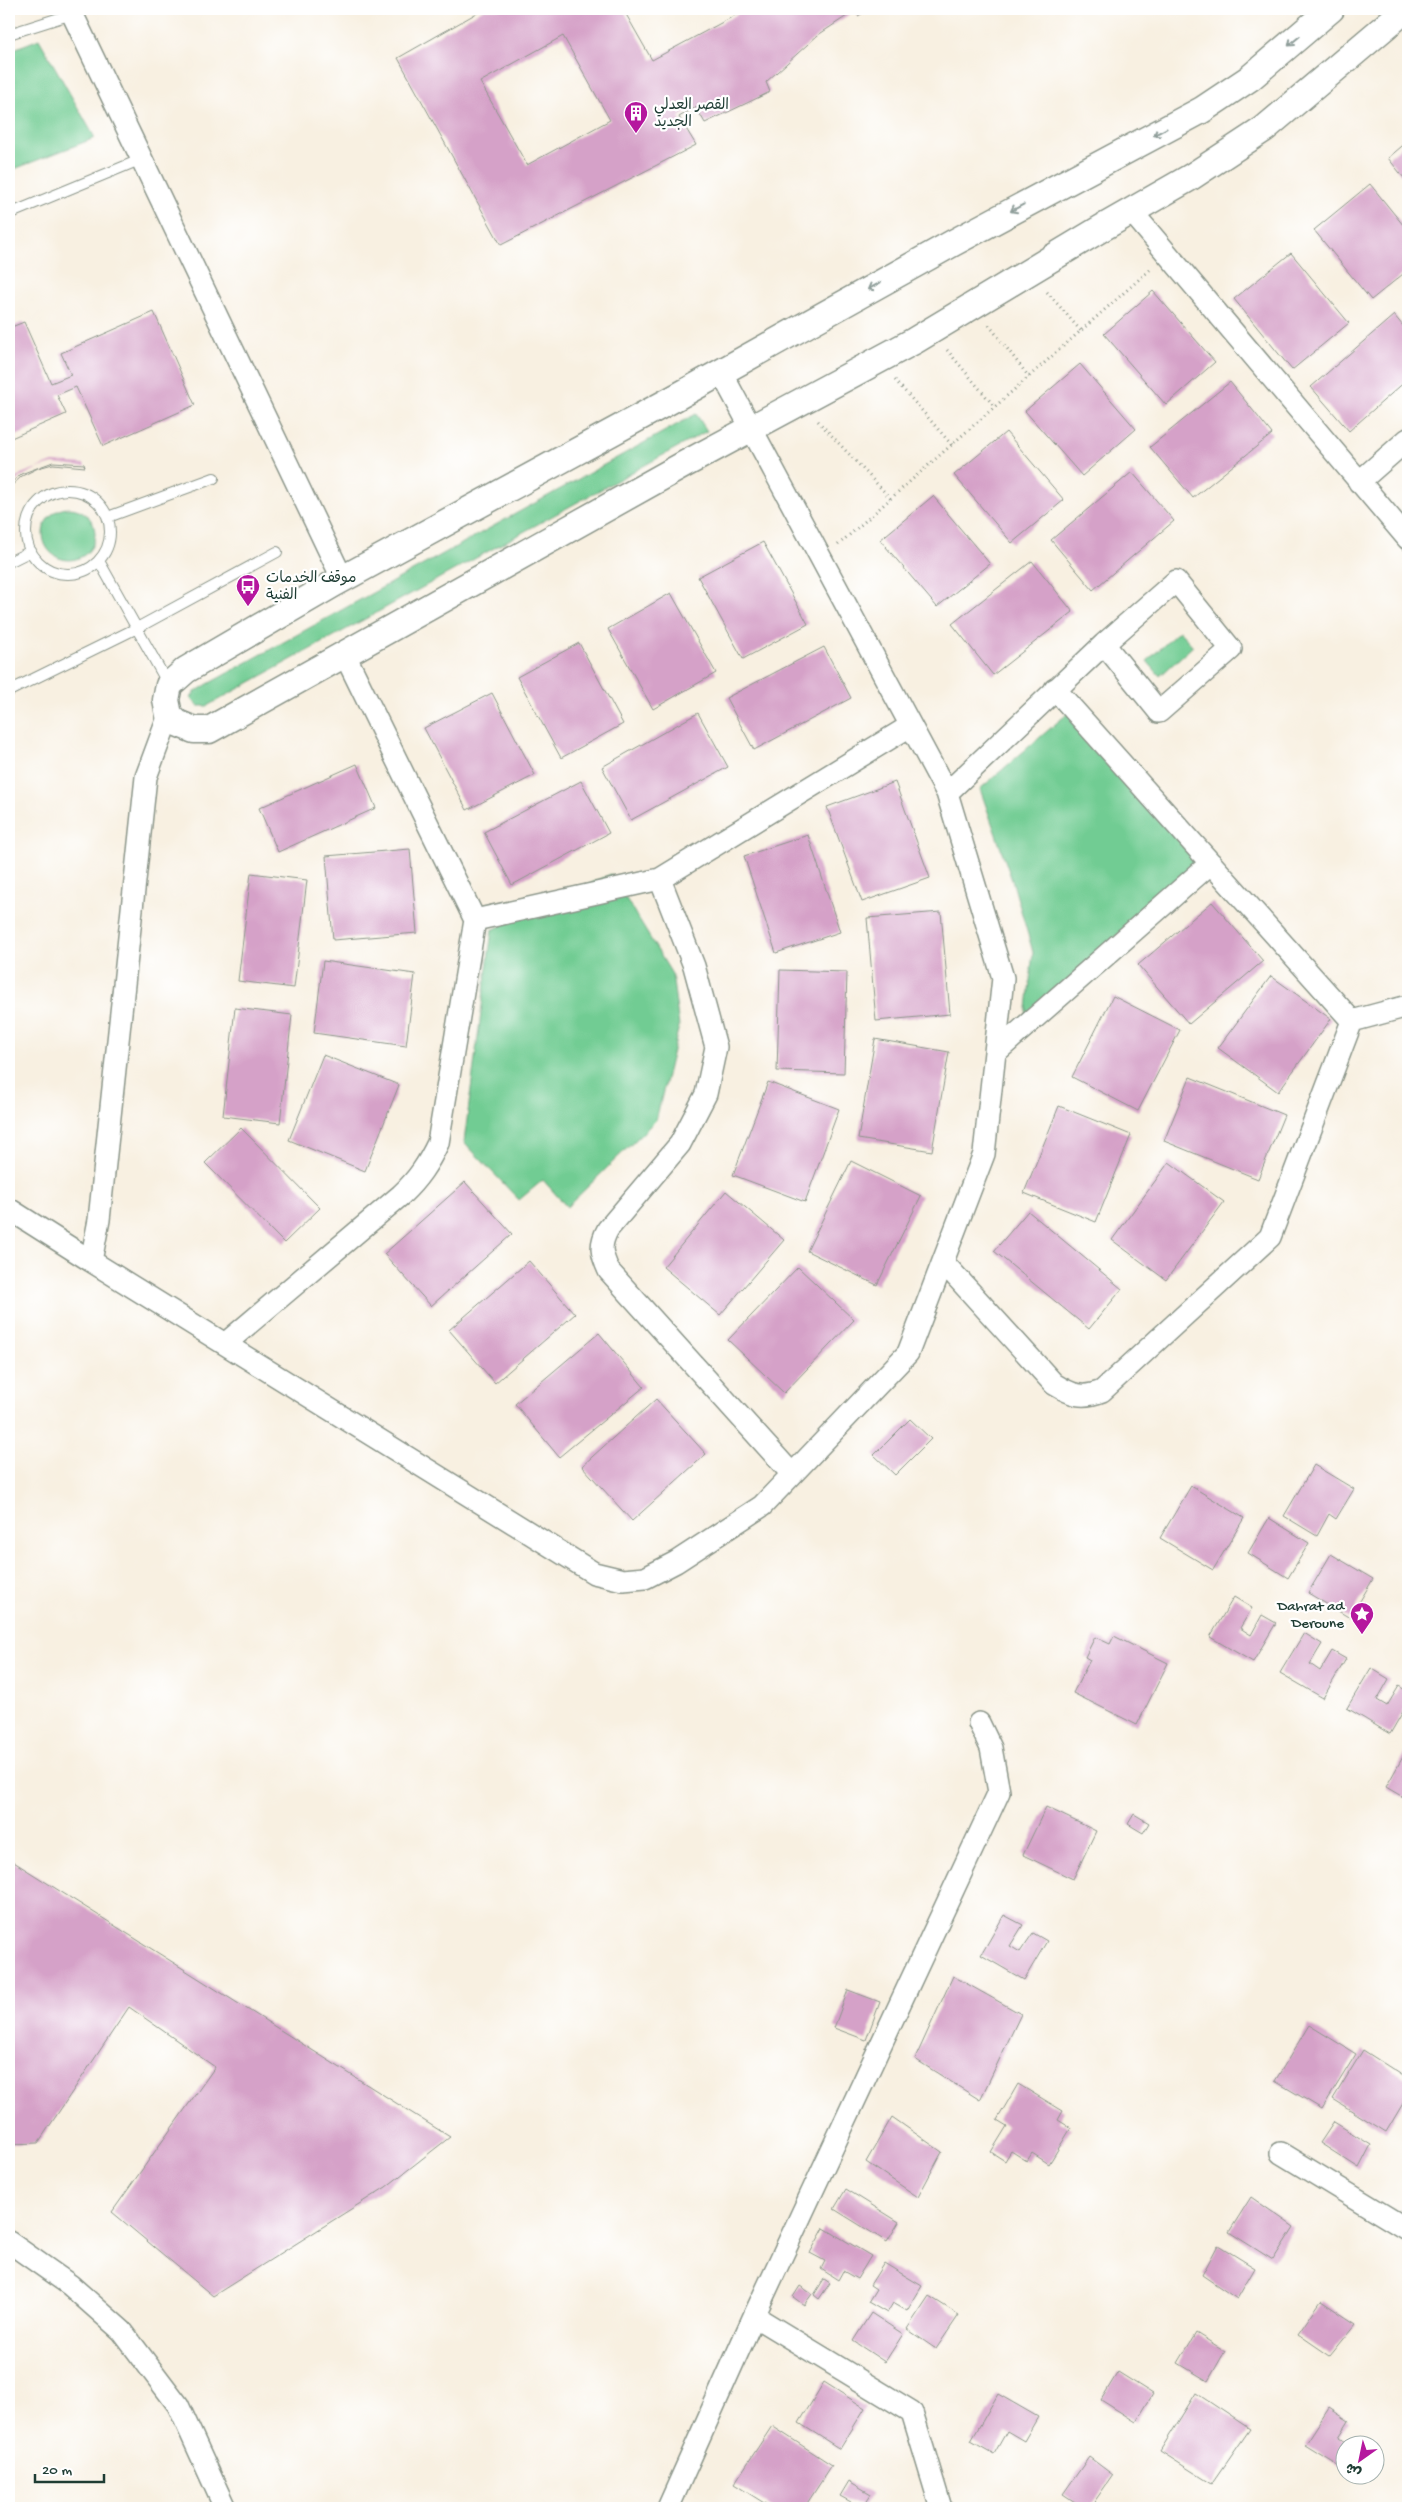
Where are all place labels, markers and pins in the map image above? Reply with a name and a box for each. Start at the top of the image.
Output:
place label: القصر العدلي الجديد [654,97,729,132]
building icon: القصر العدلي الجديد [623,100,649,134]
place label: موقف الخدمات الفنية [266,570,357,605]
bus stop icon: موقف الخدمات الفنية [235,573,261,607]
place label: Dahrat ad Deroune [1276,1598,1345,1633]
place icon: Dahrat ad Deroune [1349,1601,1375,1635]

